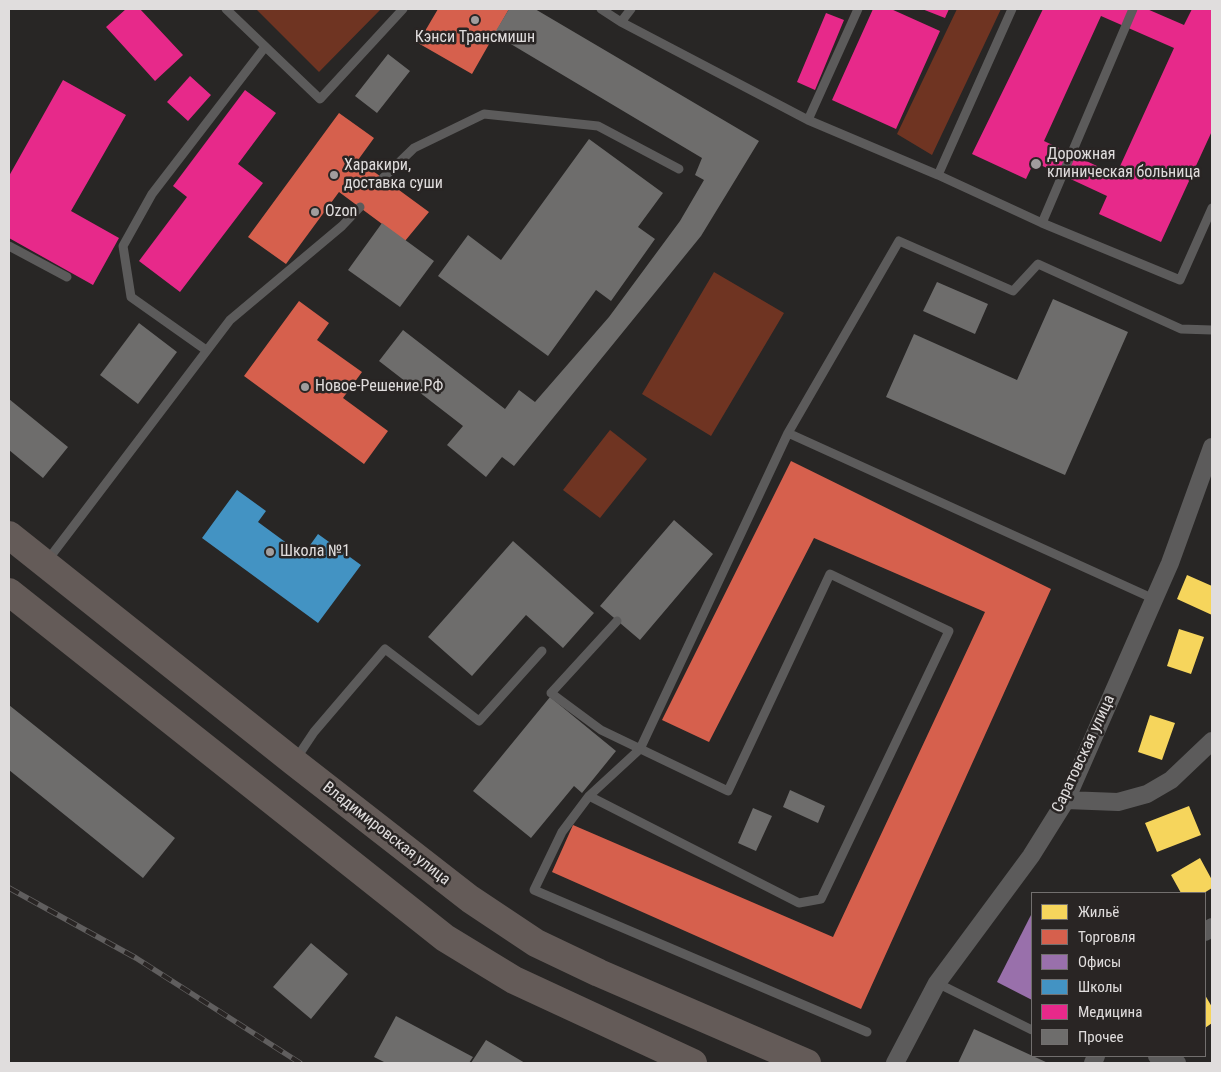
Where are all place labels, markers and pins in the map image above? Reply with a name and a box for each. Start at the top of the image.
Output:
marker: Кэнси Трансмишн [469,14,481,26]
place label: Кэнси Трансмишн [415,28,535,48]
place label: Дорожная клиническая больница [1047,145,1200,183]
place label: Харакири, доставка суши [344,156,443,194]
marker: Дорожная клиническая больница [1029,157,1043,171]
marker: Харакири, доставка суши [328,169,340,181]
place label: Ozon [325,202,357,222]
marker: Ozon [309,206,321,218]
place label: Новое-Решение.РФ [315,377,443,397]
marker: Новое-Решение.РФ [299,381,311,393]
place label: Школа №1 [280,542,350,562]
marker: Школа №1 [264,546,276,558]

